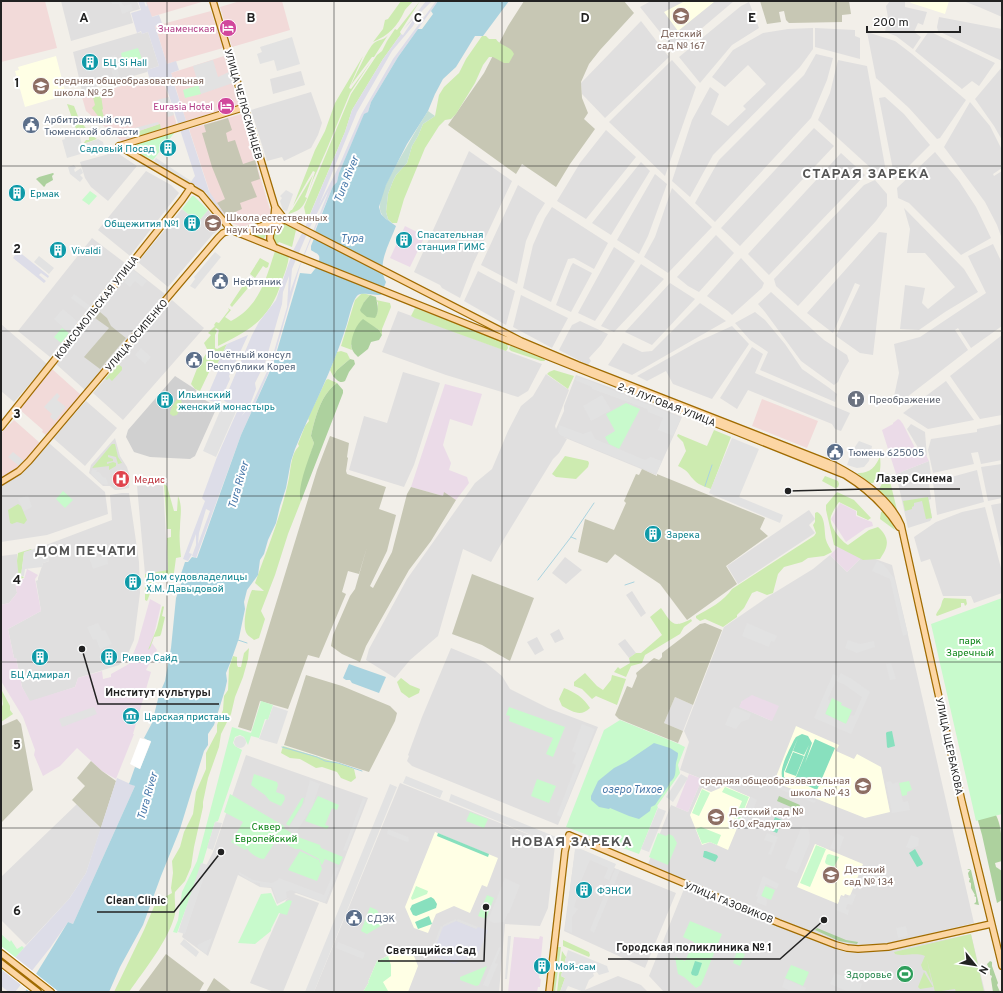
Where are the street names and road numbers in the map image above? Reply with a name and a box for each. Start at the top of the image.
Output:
street label: УЛИЦА ЧЕЛЮСКИНЦЕВ [221,48,265,161]
street label: КОМСОМОЛЬСКАЯ УЛИЦА [53,253,142,363]
street label: УЛИЦА ОСИПЕНКО [103,297,171,375]
street label: 2-Я ЛУГОВАЯ УЛИЦА [616,381,717,430]
street label: УЛИЦА ЩЕРБАКОВА [932,696,965,796]
street label: УЛИЦА ГАЗОВИКОВ [682,880,775,927]

